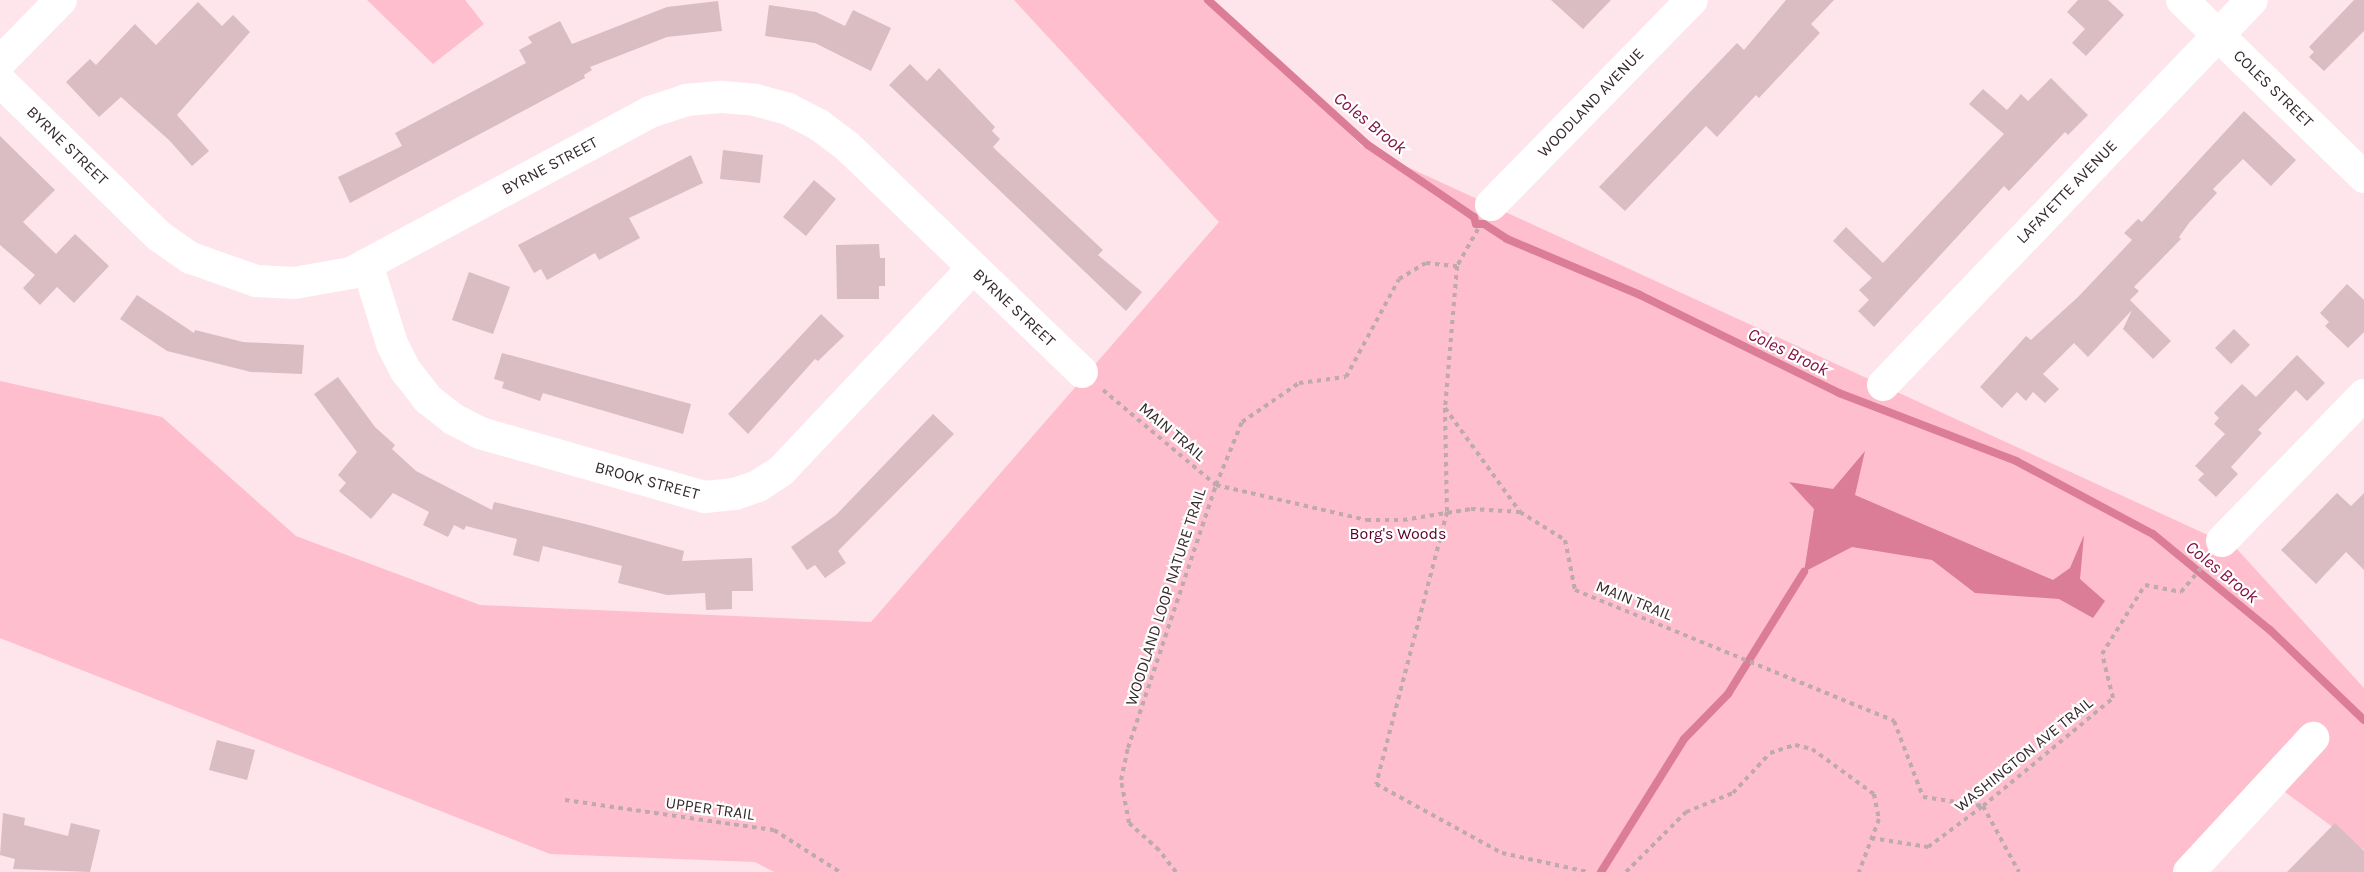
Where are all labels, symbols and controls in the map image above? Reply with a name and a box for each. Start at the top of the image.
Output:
street label: WOODLAND AVENUE [1534,44,1648,162]
street label: COLES STREET [2229,46,2317,132]
water label: Coles Brook [1329,87,1411,159]
street label: BYRNE STREET [22,102,112,190]
street label: BYRNE STREET [499,133,601,199]
street label: LAFAYETTE AVENUE [2013,136,2121,248]
street label: BYRNE STREET [969,265,1059,351]
water label: Coles Brook [1744,323,1832,381]
street label: MAIN TRAIL [1135,399,1209,465]
street label: BROOK STREET [593,458,701,504]
street label: WOODLAND LOOP NATURE TRAIL [1122,486,1210,708]
park label: Borg's Woods [1350,524,1446,544]
water label: Coles Brook [2181,536,2263,608]
street label: MAIN TRAIL [1593,577,1675,625]
street label: WASHINGTON AVE TRAIL [1951,694,2097,816]
street label: UPPER TRAIL [664,793,756,825]

